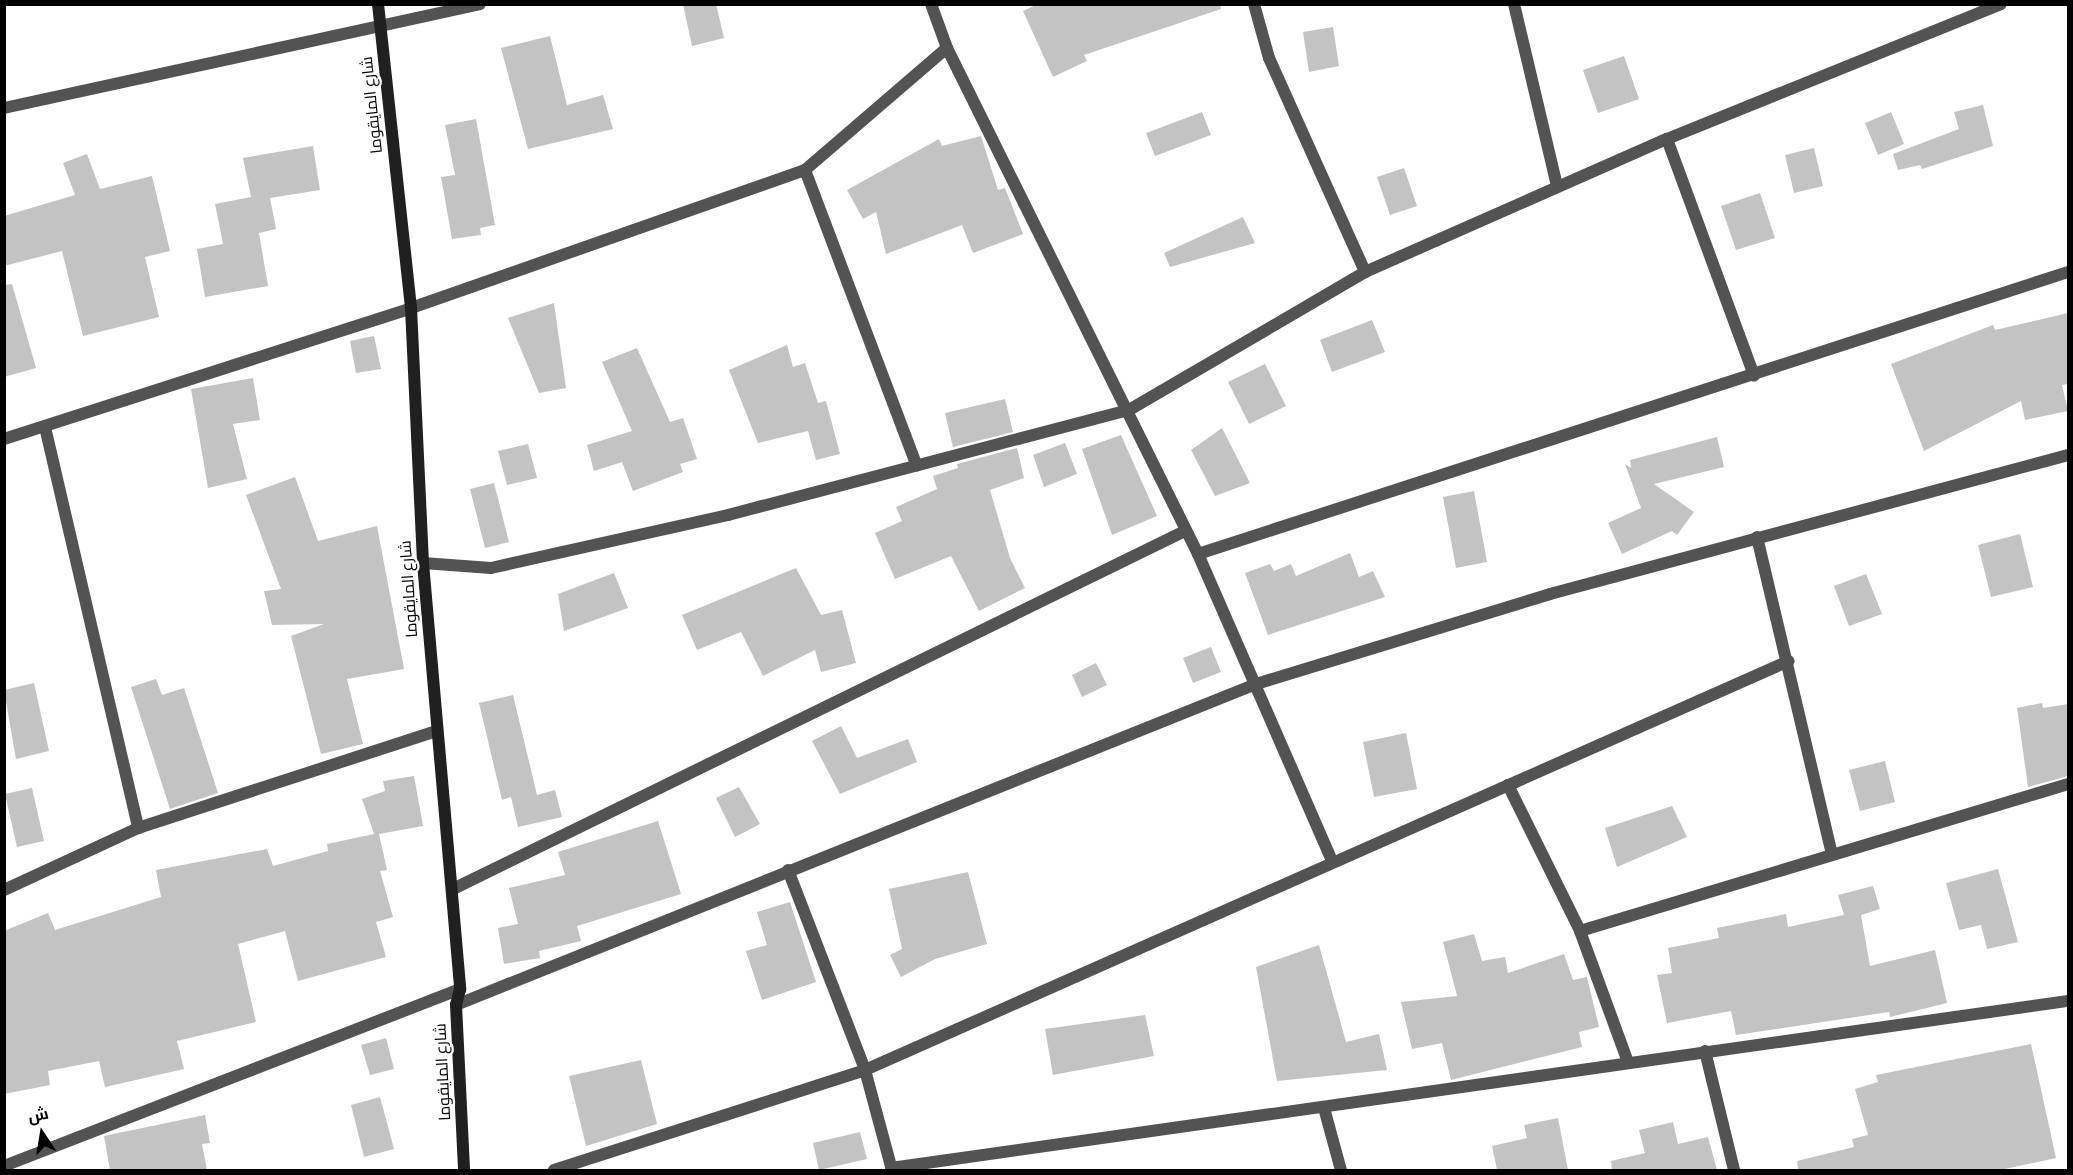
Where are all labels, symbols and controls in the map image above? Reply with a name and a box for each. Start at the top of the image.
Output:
street label: شارع المايقوما [357,55,387,155]
street label: شارع المايقوما [396,540,422,638]
street label: شارع المايقوما [431,1023,455,1121]
north arrow [12,1103,72,1163]
text: ش [26,1103,50,1126]

